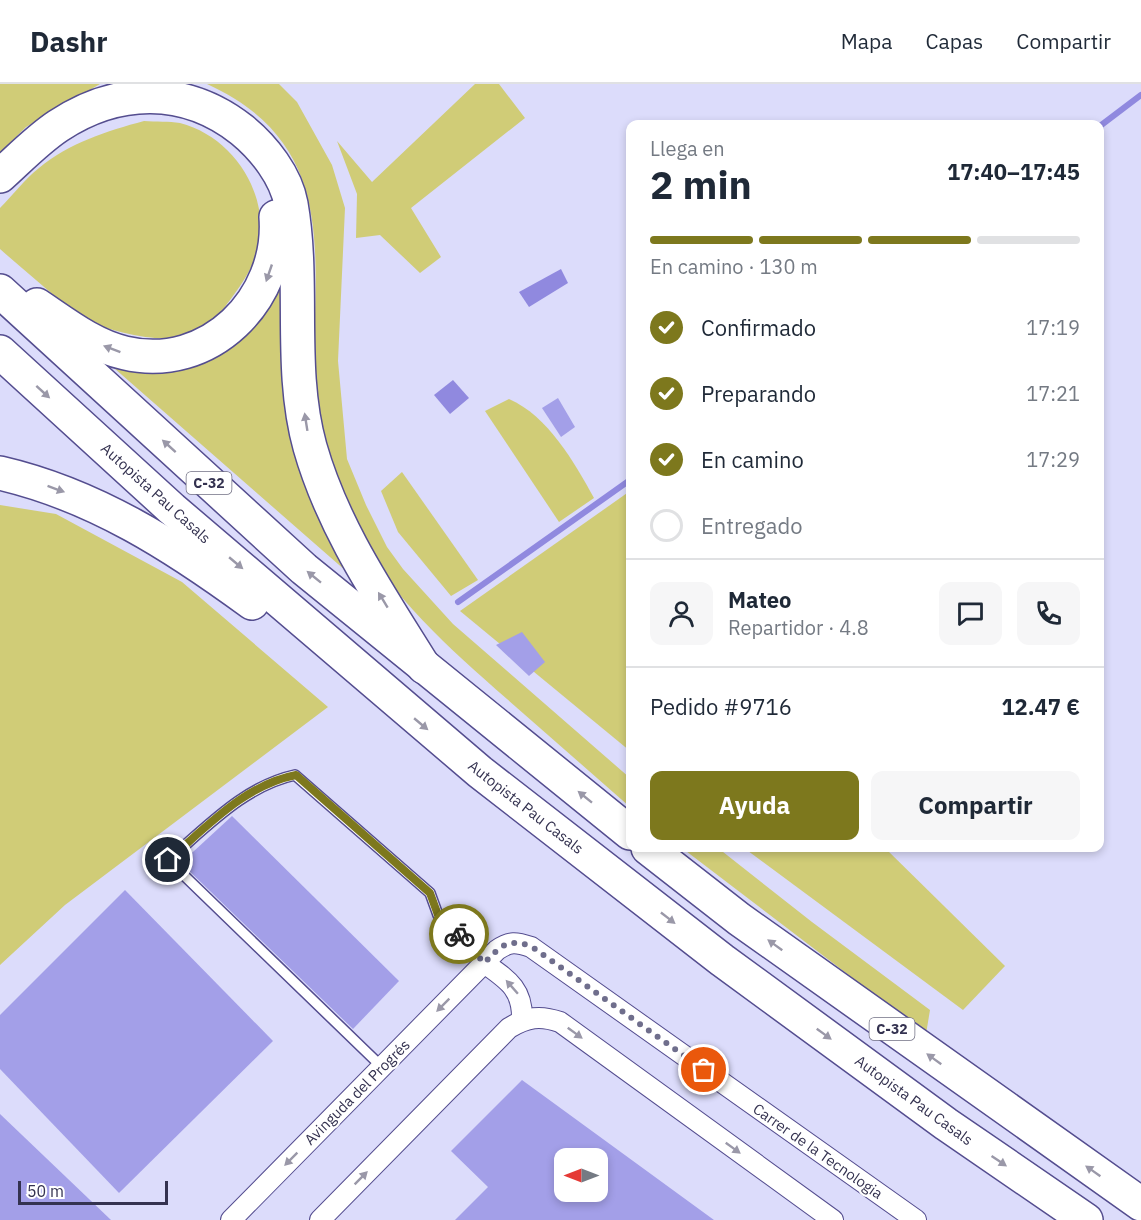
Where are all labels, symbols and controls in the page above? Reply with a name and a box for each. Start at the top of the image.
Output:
text: Dashr [30,23,108,60]
text: Mapa [841,27,892,55]
text: Capas [925,27,983,55]
text: Compartir [1016,27,1111,55]
text: Llega en [650,135,725,162]
text: 17:40–17:45 [947,157,1080,186]
text: 2 min [650,159,752,210]
text: En camino · 130 m [650,253,818,280]
one-way arrow [264,264,274,282]
icon: check [650,311,683,344]
text: Confirmado [701,313,816,342]
text: 17:19 [1026,314,1080,341]
one-way arrow [102,343,120,353]
icon: check [650,377,683,410]
text: Preparando [701,379,816,408]
text: 17:21 [1026,380,1080,407]
one-way arrow [35,385,50,398]
one-way arrow [301,412,310,431]
street label: Autopista Pau Casals [97,439,215,547]
one-way arrow [162,440,177,453]
icon: check [650,443,683,476]
text: En camino [701,445,804,474]
text: 17:29 [1026,446,1080,473]
road number: C-32 [186,472,232,494]
one-way arrow [47,484,65,494]
text: Entregado [701,511,802,540]
one-way arrow [228,557,244,570]
one-way arrow [307,571,322,584]
button: person [650,582,713,645]
button: chat [939,582,1002,645]
button: phone [1017,582,1080,645]
text: Mateo [728,585,792,614]
one-way arrow [377,592,388,608]
text: Repartidor · 4.8 [728,614,869,641]
text: Pedido #9716 [650,692,792,721]
text: 12.47 € [1001,692,1080,721]
one-way arrow [413,717,429,730]
street label: Autopista Pau Casals [464,756,588,858]
button: Ayuda [650,771,859,840]
button: Compartir [871,771,1080,840]
one-way arrow [577,791,592,803]
pin [142,834,193,885]
icon: home [151,843,184,876]
courier [429,904,489,964]
one-way arrow [660,911,675,923]
icon: bike [443,918,476,951]
one-way arrow [768,939,784,951]
one-way arrow [506,980,519,995]
one-way arrow [436,997,450,1012]
road number: C-32 [870,1018,914,1040]
one-way arrow [567,1027,583,1039]
one-way arrow [816,1028,831,1040]
street label: Avinguda del Progrés [300,1035,414,1149]
pin [678,1044,729,1095]
street label: Autopista Pau Casals [851,1051,977,1149]
icon: bag [687,1053,720,1086]
one-way arrow [926,1053,941,1065]
street label: Carrer de la Tecnologia [749,1099,887,1203]
one-way arrow [725,1142,741,1154]
north arrow [554,1148,608,1202]
map controls [554,1148,608,1202]
one-way arrow [285,1151,299,1165]
one-way arrow [991,1155,1007,1166]
one-way arrow [1086,1165,1102,1177]
one-way arrow [354,1171,368,1186]
scale bar [18,1178,168,1206]
text: 50 m [27,1181,64,1201]

